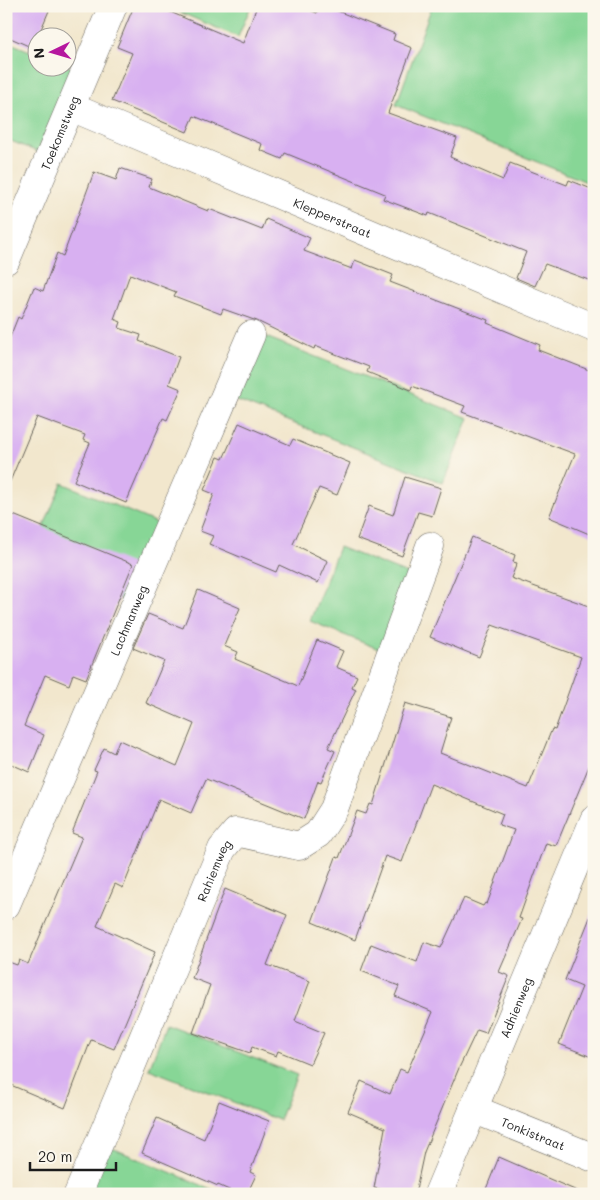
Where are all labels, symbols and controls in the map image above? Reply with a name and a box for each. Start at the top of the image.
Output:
north arrow [28,28,78,78]
text: N [29,47,48,59]
street label: Toekomstweg [37,93,82,172]
street label: Klepperstraat [291,194,374,241]
street label: Lachmanweg [106,583,151,658]
street label: Rahiemweg [193,836,235,904]
street label: Adhienweg [496,975,536,1040]
street label: Tonkistraat [499,1113,568,1154]
scale bar [30,1140,116,1172]
text: 20 m [38,1146,72,1166]

